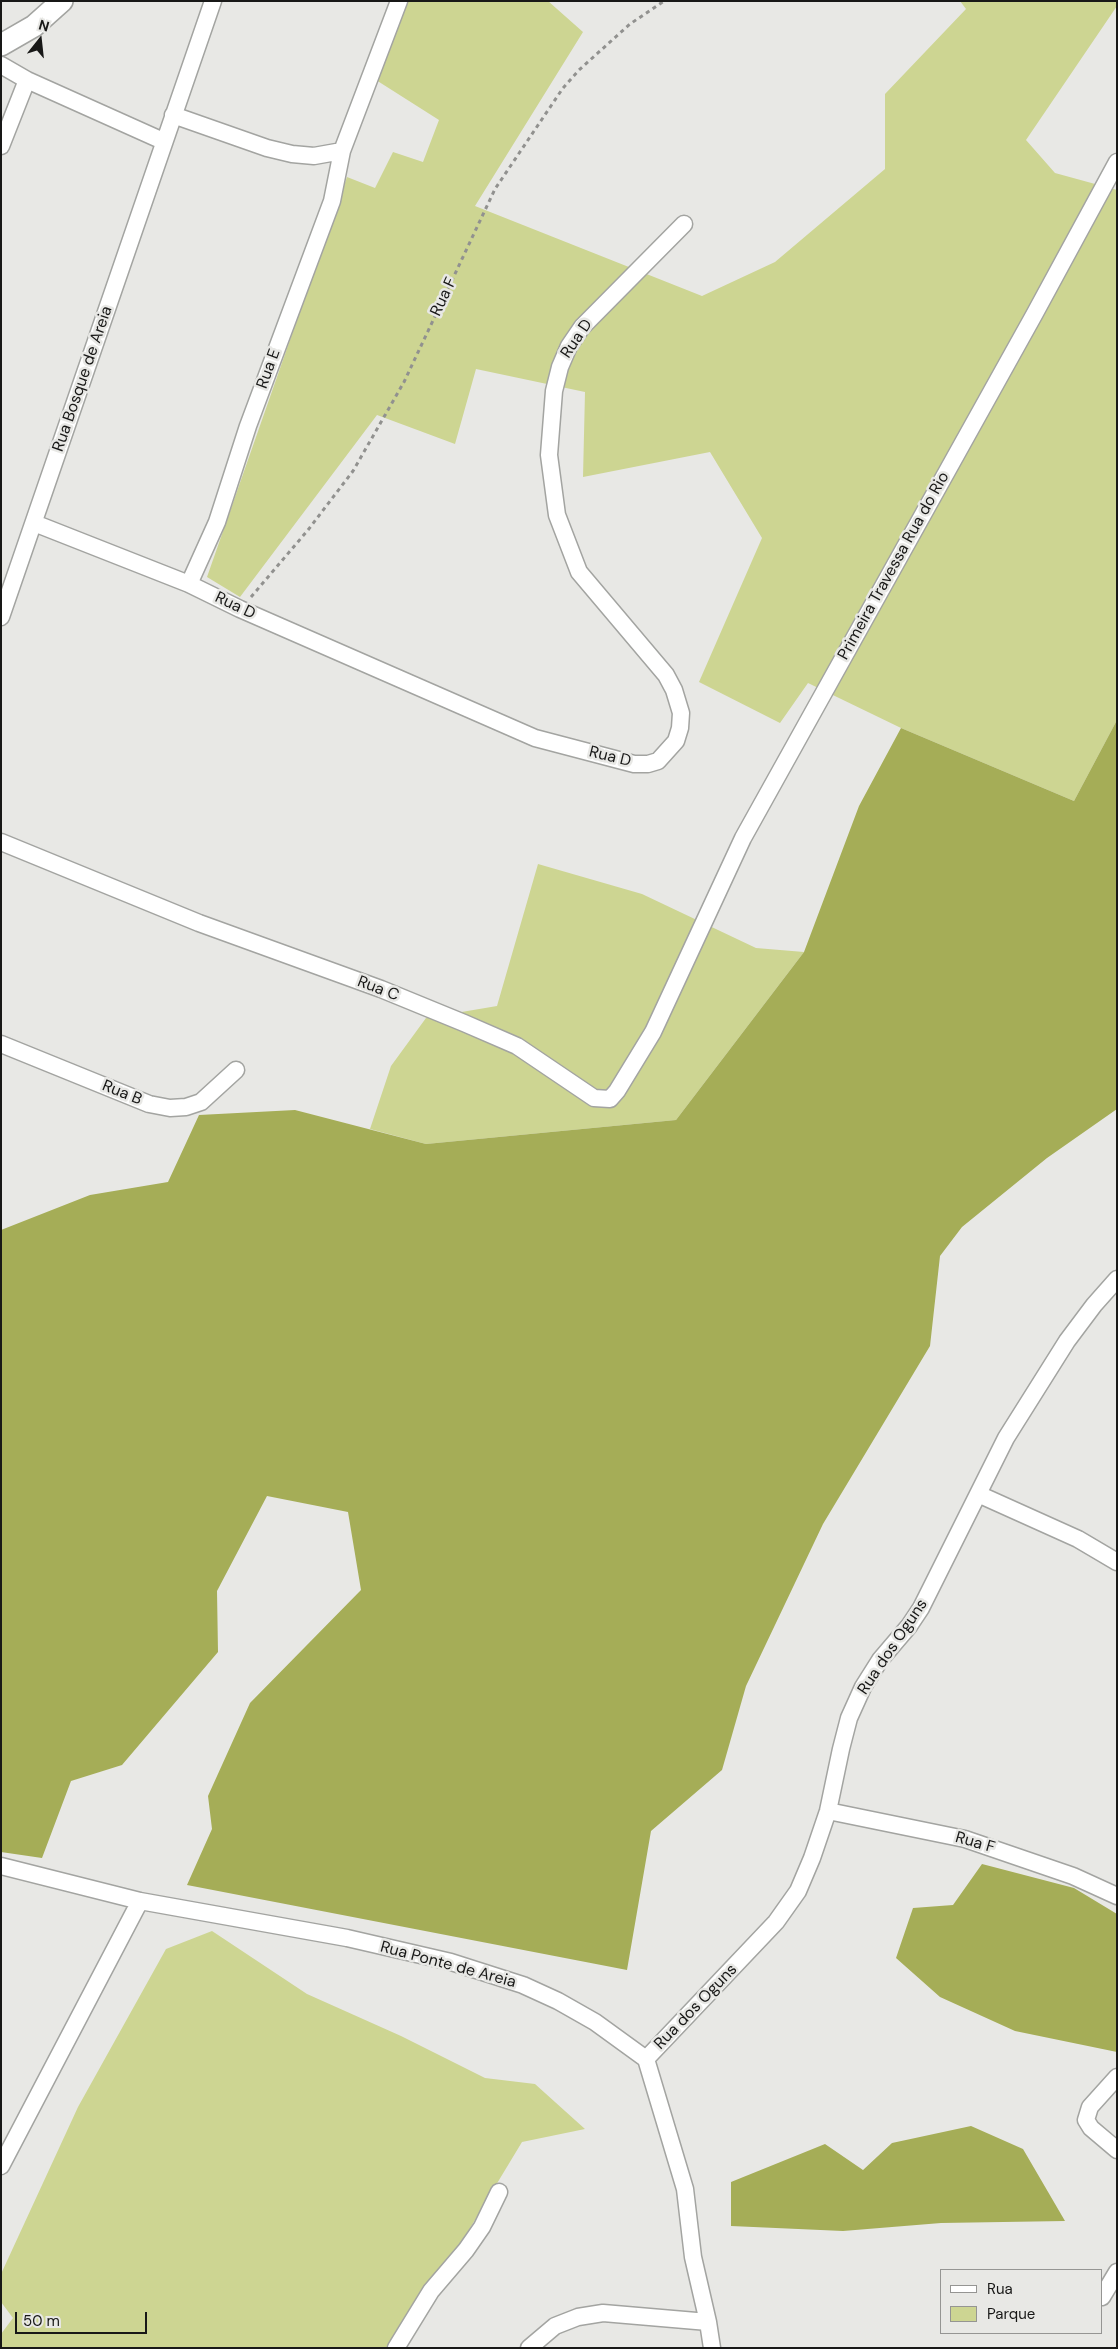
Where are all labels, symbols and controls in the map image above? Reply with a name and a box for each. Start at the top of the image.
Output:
north arrow [15,15,65,65]
text: N [37,16,52,36]
street label: Rua F [427,275,461,319]
street label: Rua Bosque de Areia [49,304,117,454]
street label: Rua D [557,316,597,362]
street label: Rua E [253,347,285,391]
street label: Primeira Travessa Rua do Rio [834,469,954,663]
street label: Rua D [212,588,258,624]
street label: Rua D [587,743,633,771]
street label: Rua C [354,972,402,1006]
street label: Rua B [99,1076,145,1110]
street label: Rua dos Oguns [854,1596,932,1698]
street label: Rua F [953,1828,997,1858]
street label: Rua Ponte de Areia [378,1938,518,1992]
street label: Rua dos Oguns [650,1960,742,2054]
legend [940,2269,1103,2334]
text: Rua [987,2279,1013,2299]
scale bar [18,2302,150,2334]
text: Parque [987,2304,1035,2324]
text: 50 m [23,2311,60,2331]

